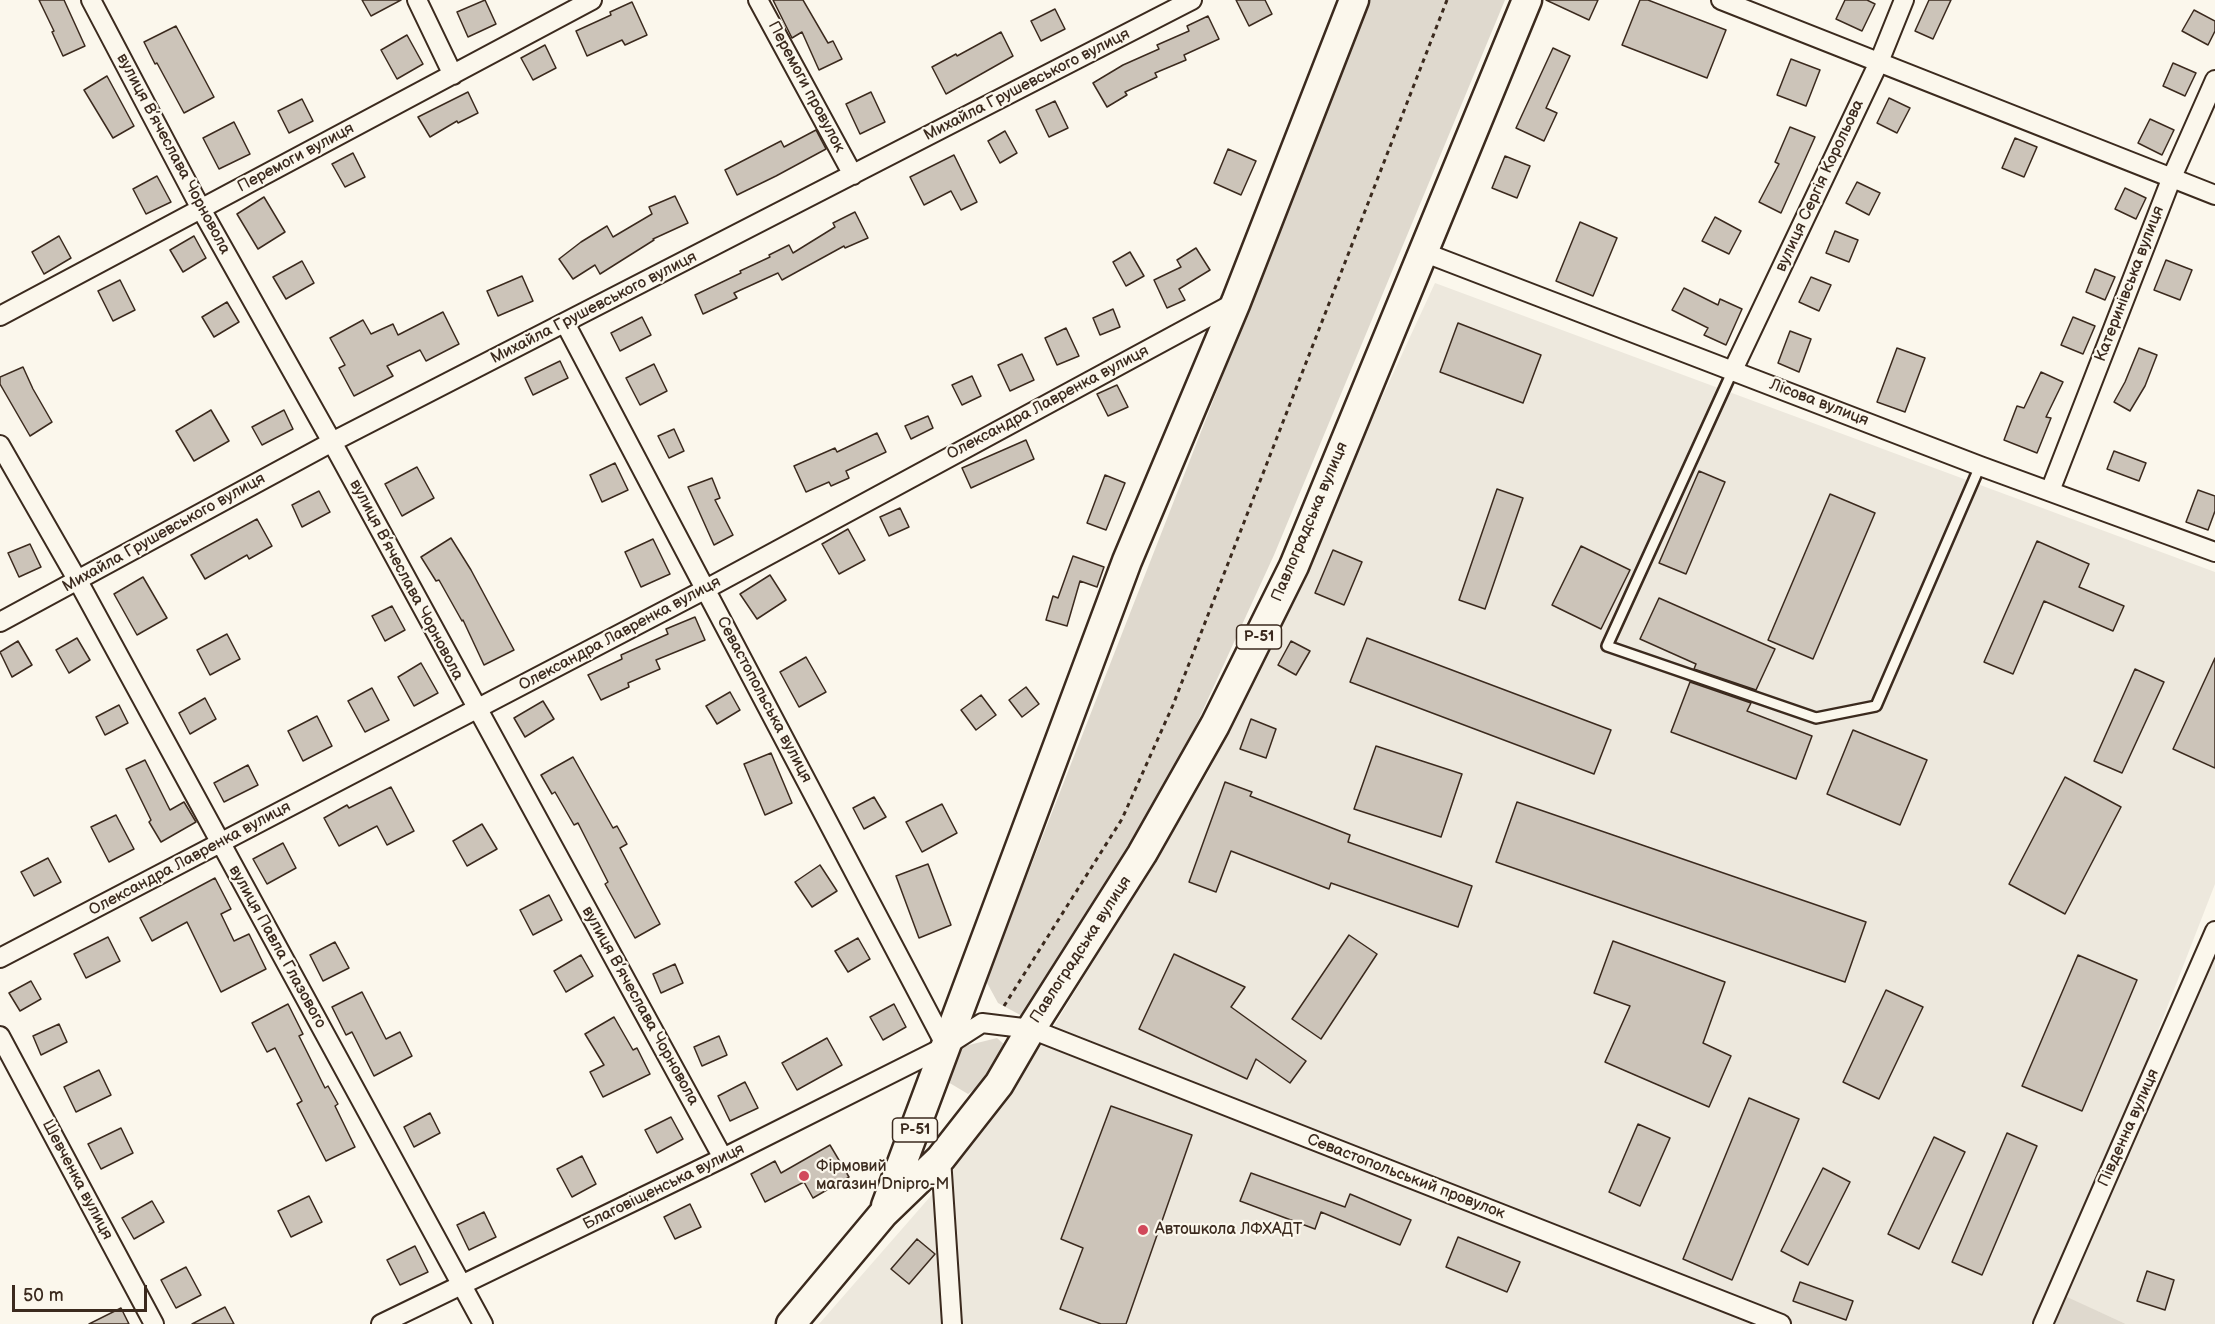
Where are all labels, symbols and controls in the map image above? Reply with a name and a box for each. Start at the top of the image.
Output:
street label: Перемоги провулок [763,18,849,156]
street label: Михайла Грушевського вулиця [921,25,1133,145]
street label: вулиця В’ячеслава Чорновола [112,50,234,258]
street label: вулиця Сергія Корольова [1772,97,1868,275]
street label: Перемоги вулиця [234,119,358,197]
street label: Катеринівська вулиця [2091,203,2169,365]
street label: Михайла Грушевського вулиця [488,248,700,368]
street label: Олександра Лавренка вулиця [944,342,1152,464]
street label: Лісова вулиця [1767,375,1871,431]
street label: Павлоградська вулиця [1268,439,1352,605]
street label: Михайла Грушевського вулиця [59,469,269,597]
street label: вулиця В’ячеслава Чорновола [345,476,467,684]
street label: Олександра Лавренка вулиця [516,573,724,695]
street label: Севастопольська вулиця [712,614,816,786]
road number: Р-51 [1236,625,1282,649]
street label: Олександра Лавренка вулиця [86,798,294,920]
street label: вулиця Павла Глазового [224,862,330,1032]
street label: Павлоградська вулиця [1026,873,1136,1027]
street label: вулиця В’ячеслава Чорновола [577,903,703,1109]
street label: Південна вулиця [2094,1066,2164,1190]
street label: Шевченка вулиця [37,1117,117,1243]
road number: Р-51 [892,1118,938,1142]
street label: Севастопольський провулок [1304,1130,1508,1224]
street label: Благовіщенська вулиця [580,1140,748,1234]
place label: Фірмовий магазин Dnipro-M [816,1157,949,1195]
marker: Фірмовий магазин Dnipro-M [797,1169,811,1183]
place label: Автошкола ЛФХАДТ [1155,1220,1302,1240]
marker: Автошкола ЛФХАДТ [1136,1223,1150,1237]
scale bar [15,1273,150,1311]
text: 50 m [23,1285,64,1306]

